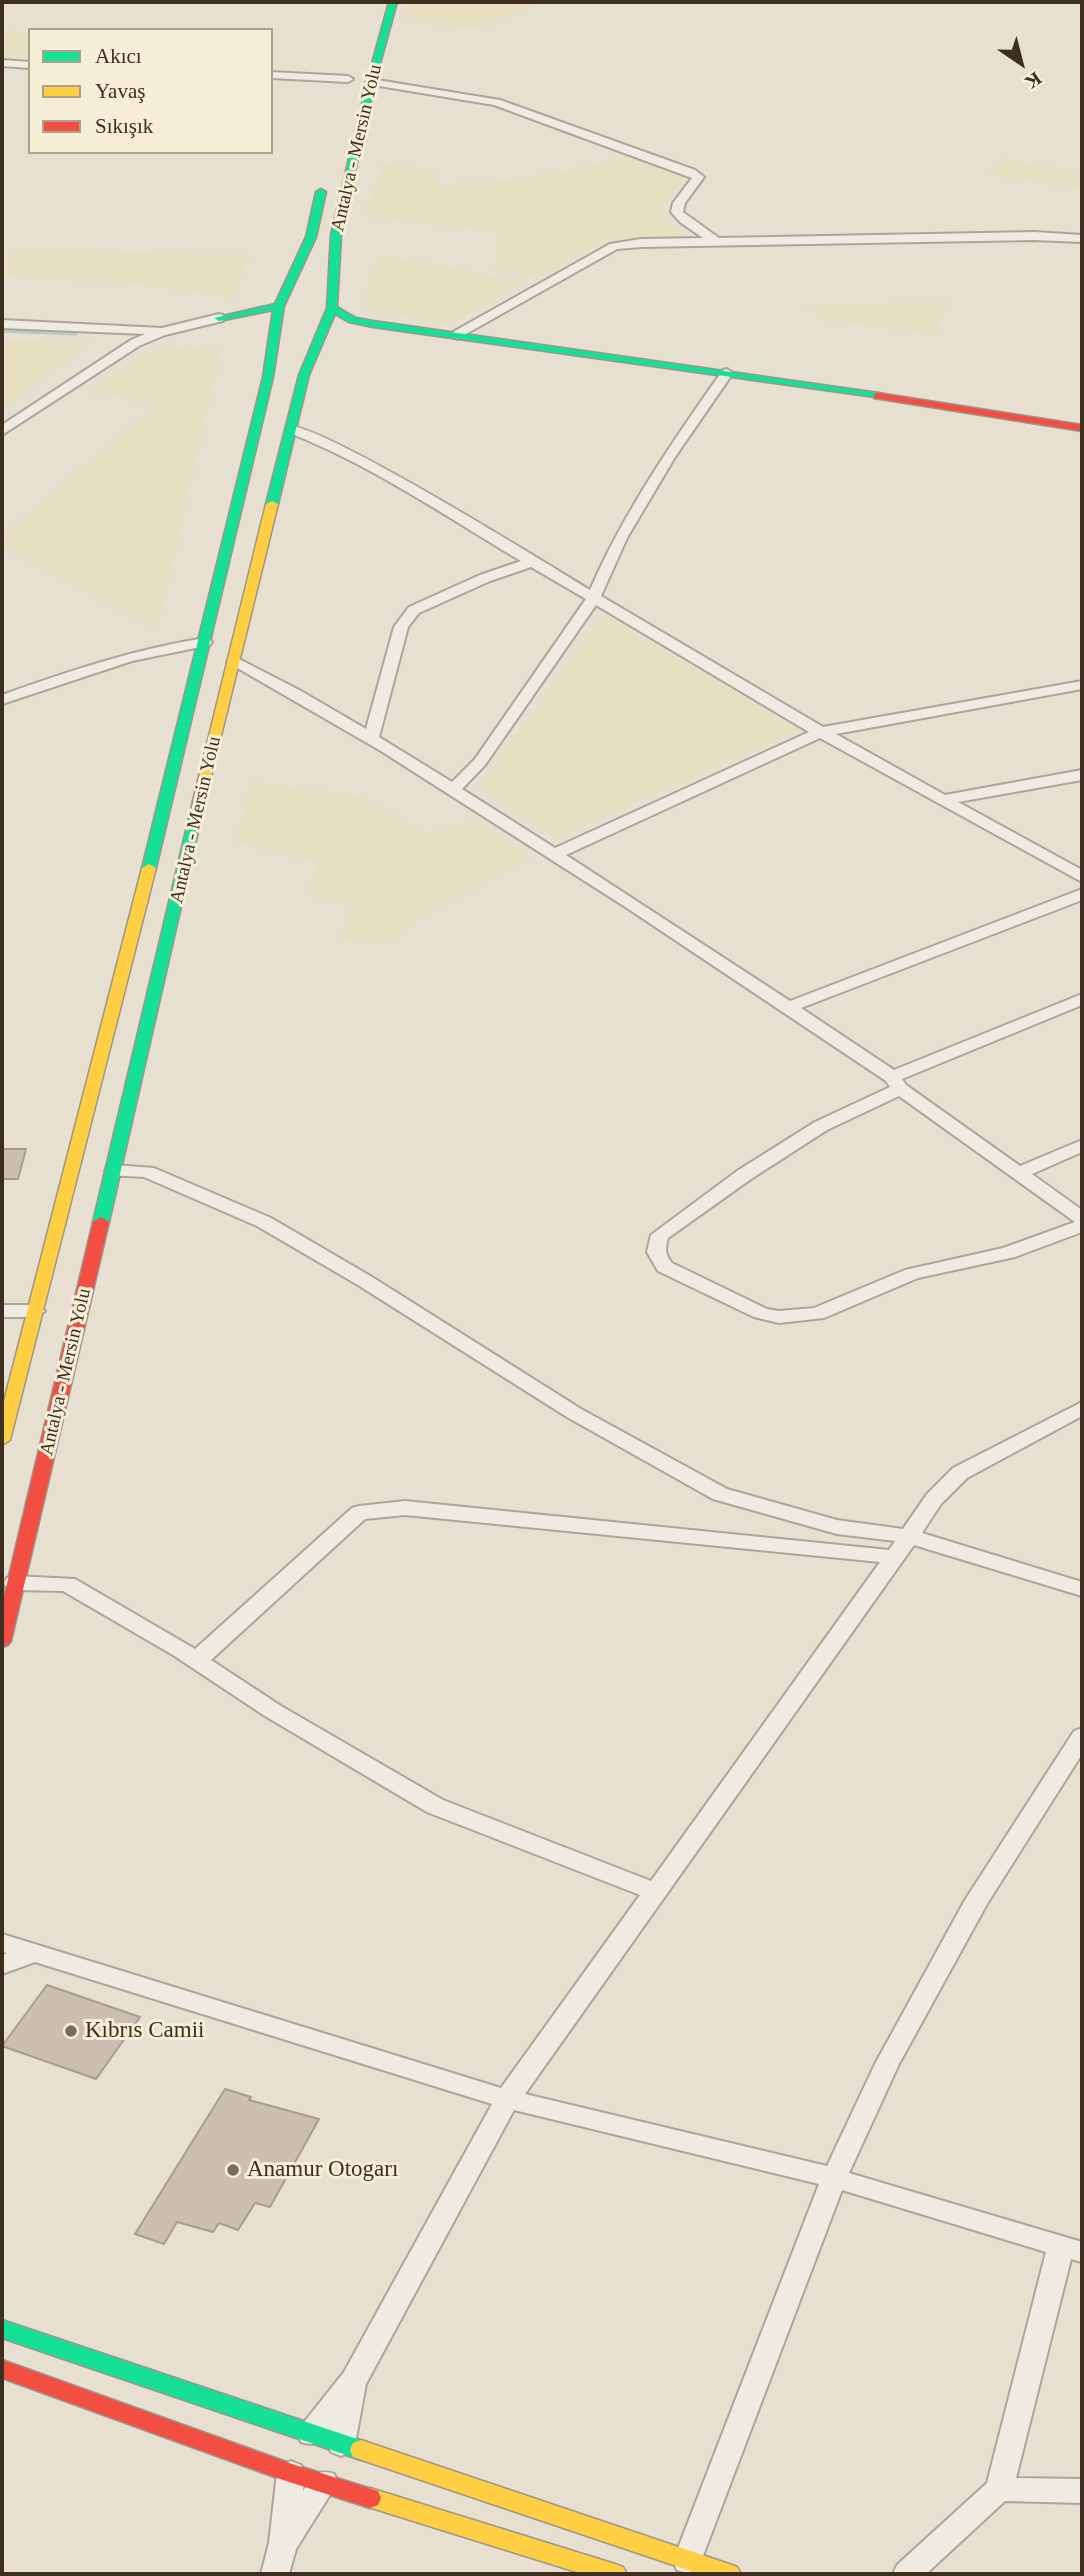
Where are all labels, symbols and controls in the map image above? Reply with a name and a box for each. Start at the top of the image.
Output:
legend [28,28,273,154]
north arrow [986,28,1056,98]
text: Akıcı [95,44,142,68]
street label: Antalya - Mersin Yolu [327,62,387,234]
text: K [1021,68,1045,93]
text: Yavaş [95,79,145,103]
text: Sıkışık [95,114,153,138]
street label: Antalya - Mersin Yolu [166,734,226,906]
street label: Antalya - Mersin Yolu [36,1286,96,1458]
place label: Kıbrıs Camii [85,2017,204,2045]
marker: Kıbrıs Camii [63,2023,79,2039]
place label: Anamur Otogarı [247,2156,398,2184]
marker: Anamur Otogarı [225,2162,241,2178]

